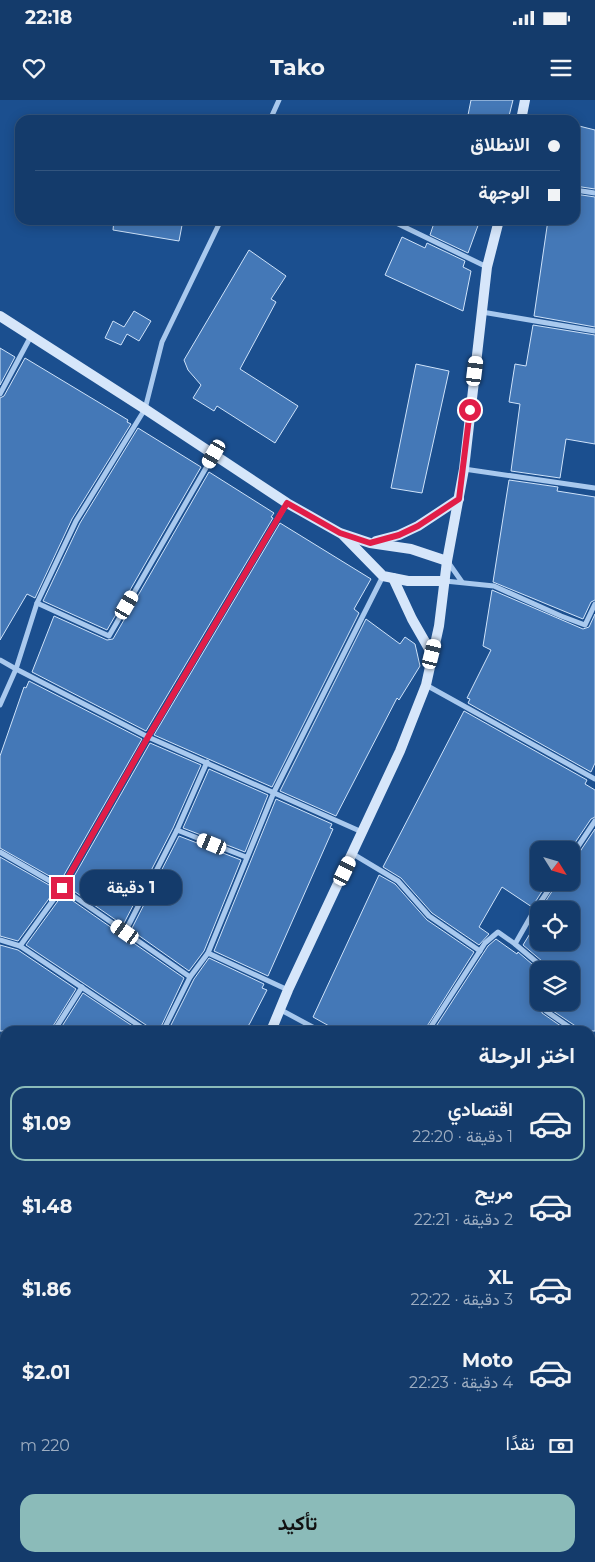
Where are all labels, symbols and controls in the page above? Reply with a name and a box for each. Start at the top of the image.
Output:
text: 22:18 [25,6,72,29]
icon: heart [20,54,48,82]
text: Tako [270,54,325,81]
icon: menu [547,54,575,82]
text: الانطلاق [470,133,530,156]
text: الوجهة [478,181,530,204]
car [465,355,484,387]
route start [459,399,481,421]
car [200,437,227,471]
car [113,588,140,622]
car [421,638,442,670]
car [195,831,228,857]
north arrow [530,841,580,891]
map controls [530,841,580,1011]
car [331,854,358,888]
callout: 1 دقيقة [80,870,182,906]
route end [51,877,73,899]
text: 1 دقيقة [107,878,155,897]
button: locate [530,901,580,951]
car [108,917,141,947]
button: layers [530,961,580,1011]
text: اختر الرحلة [479,1042,575,1069]
text: اقتصادي [448,1098,513,1121]
icon: car [528,1101,573,1146]
text: $1.09 [22,1112,71,1135]
text: 1 دقيقة · 22:20 [412,1127,513,1146]
text: مريح [475,1181,513,1204]
icon: car [528,1184,573,1229]
text: $1.48 [22,1195,72,1218]
text: 2 دقيقة · 22:21 [414,1210,513,1229]
text: XL [488,1266,513,1289]
icon: car [528,1267,573,1312]
text: $1.86 [22,1278,71,1301]
text: 3 دقيقة · 22:22 [411,1290,513,1309]
text: Moto [462,1349,513,1372]
icon: car [528,1350,573,1395]
text: $2.01 [22,1361,71,1384]
text: 4 دقيقة · 22:23 [409,1373,513,1392]
text: نقدًا [506,1432,535,1455]
icon: cash [547,1432,575,1460]
text: 220 m [20,1436,70,1455]
button: تأكيد [20,1494,575,1552]

